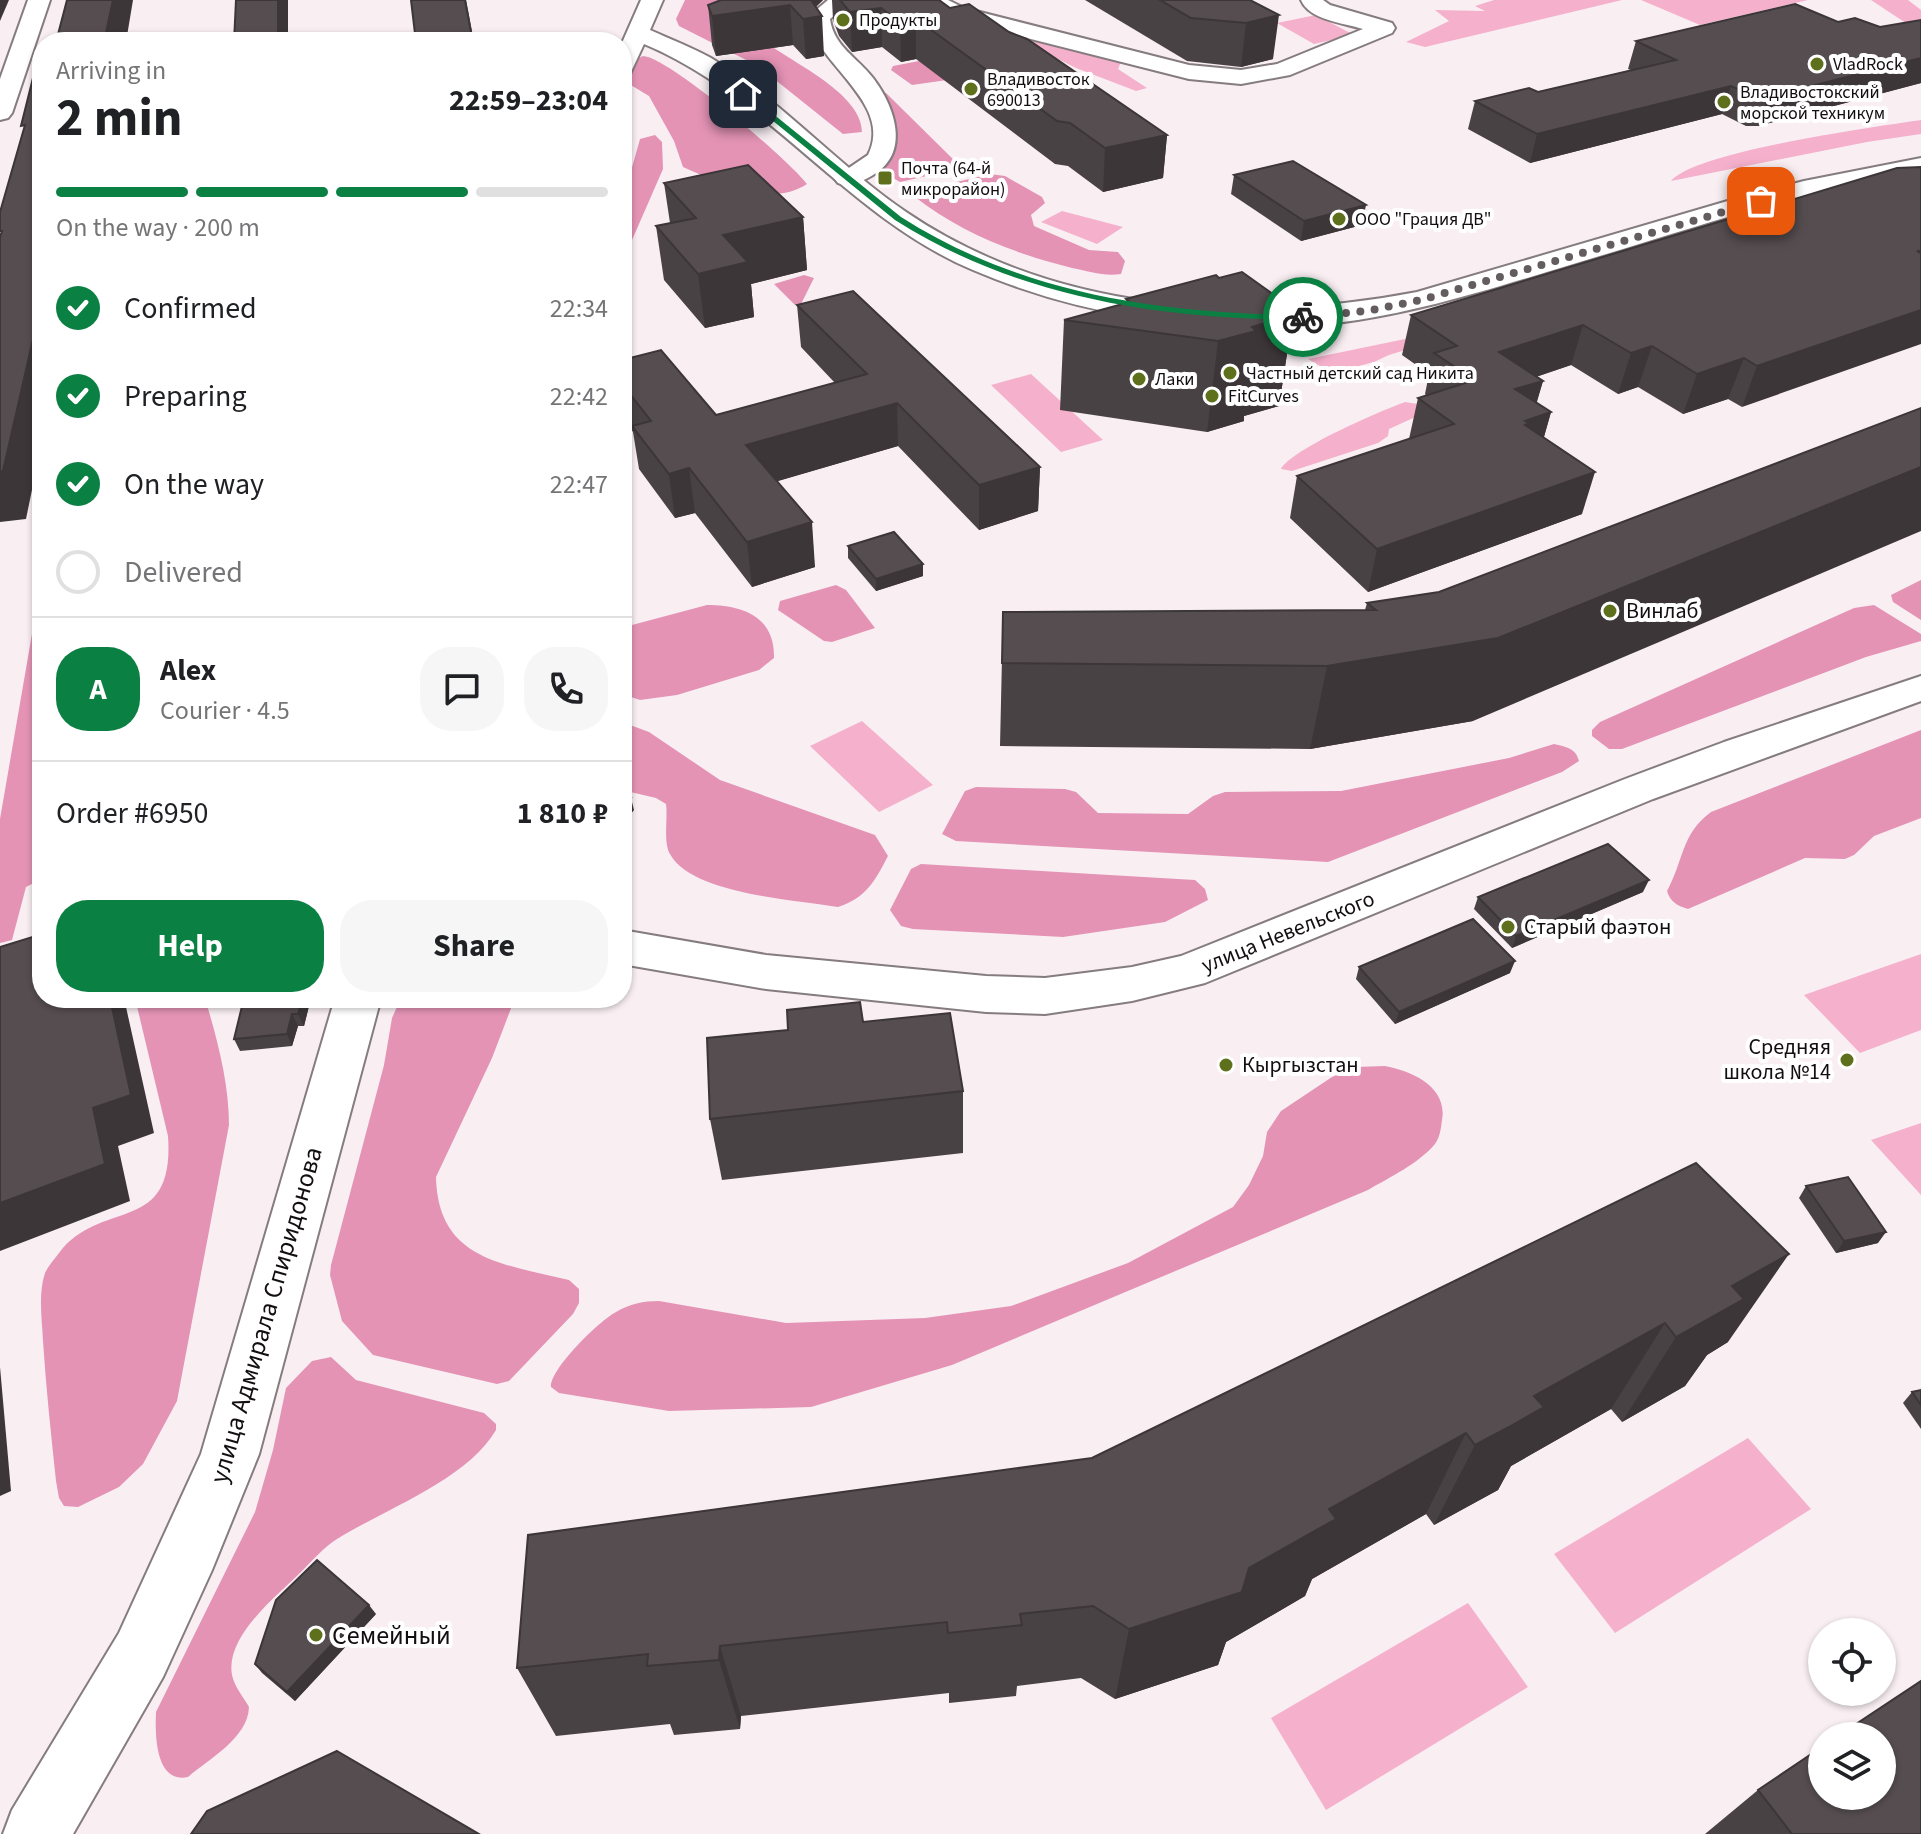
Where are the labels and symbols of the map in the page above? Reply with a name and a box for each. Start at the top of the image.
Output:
place label: Продукты [859,8,937,33]
marker: Продукты [834,11,852,29]
place label: VladRock [1833,52,1903,77]
marker: VladRock [1808,55,1826,73]
pin [709,60,777,128]
place label: Владивосток 690013 [987,67,1090,113]
marker: Владивосток 690013 [962,80,980,98]
place label: Владивостокский морской техникум [1740,80,1885,126]
marker: Владивостокский морской техникум [1715,93,1733,111]
place label: Почта (64-й микрорайон) [901,156,1006,202]
pin [1727,167,1795,235]
marker: Почта (64-й микрорайон) [876,169,894,187]
place label: ООО "Грация ДВ" [1355,207,1492,232]
marker: ООО "Грация ДВ" [1330,210,1348,228]
courier [1263,277,1343,357]
place label: Частный детский сад Никита [1246,361,1474,386]
marker: Частный детский сад Никита [1221,364,1239,382]
place label: Лаки [1155,367,1195,392]
marker: Лаки [1130,370,1148,388]
place label: FitCurves [1228,384,1299,409]
marker: FitCurves [1203,387,1221,405]
place label: Винлаб [1626,595,1698,627]
marker: Винлаб [1601,602,1619,620]
street label: улица Невельского [1197,883,1379,981]
place label: Старый фаэтон [1524,911,1671,943]
marker: Старый фаэтон [1499,918,1517,936]
place label: Средняя школа №14 [1723,1031,1831,1088]
place label: Кыргызстан [1242,1049,1359,1081]
marker: Средняя школа №14 [1838,1051,1856,1069]
marker: Кыргызстан [1217,1056,1235,1074]
street label: улица Адмирала Спиридонова [200,1142,332,1488]
place label: Семейный [332,1617,451,1654]
marker: Семейный [307,1626,325,1644]

